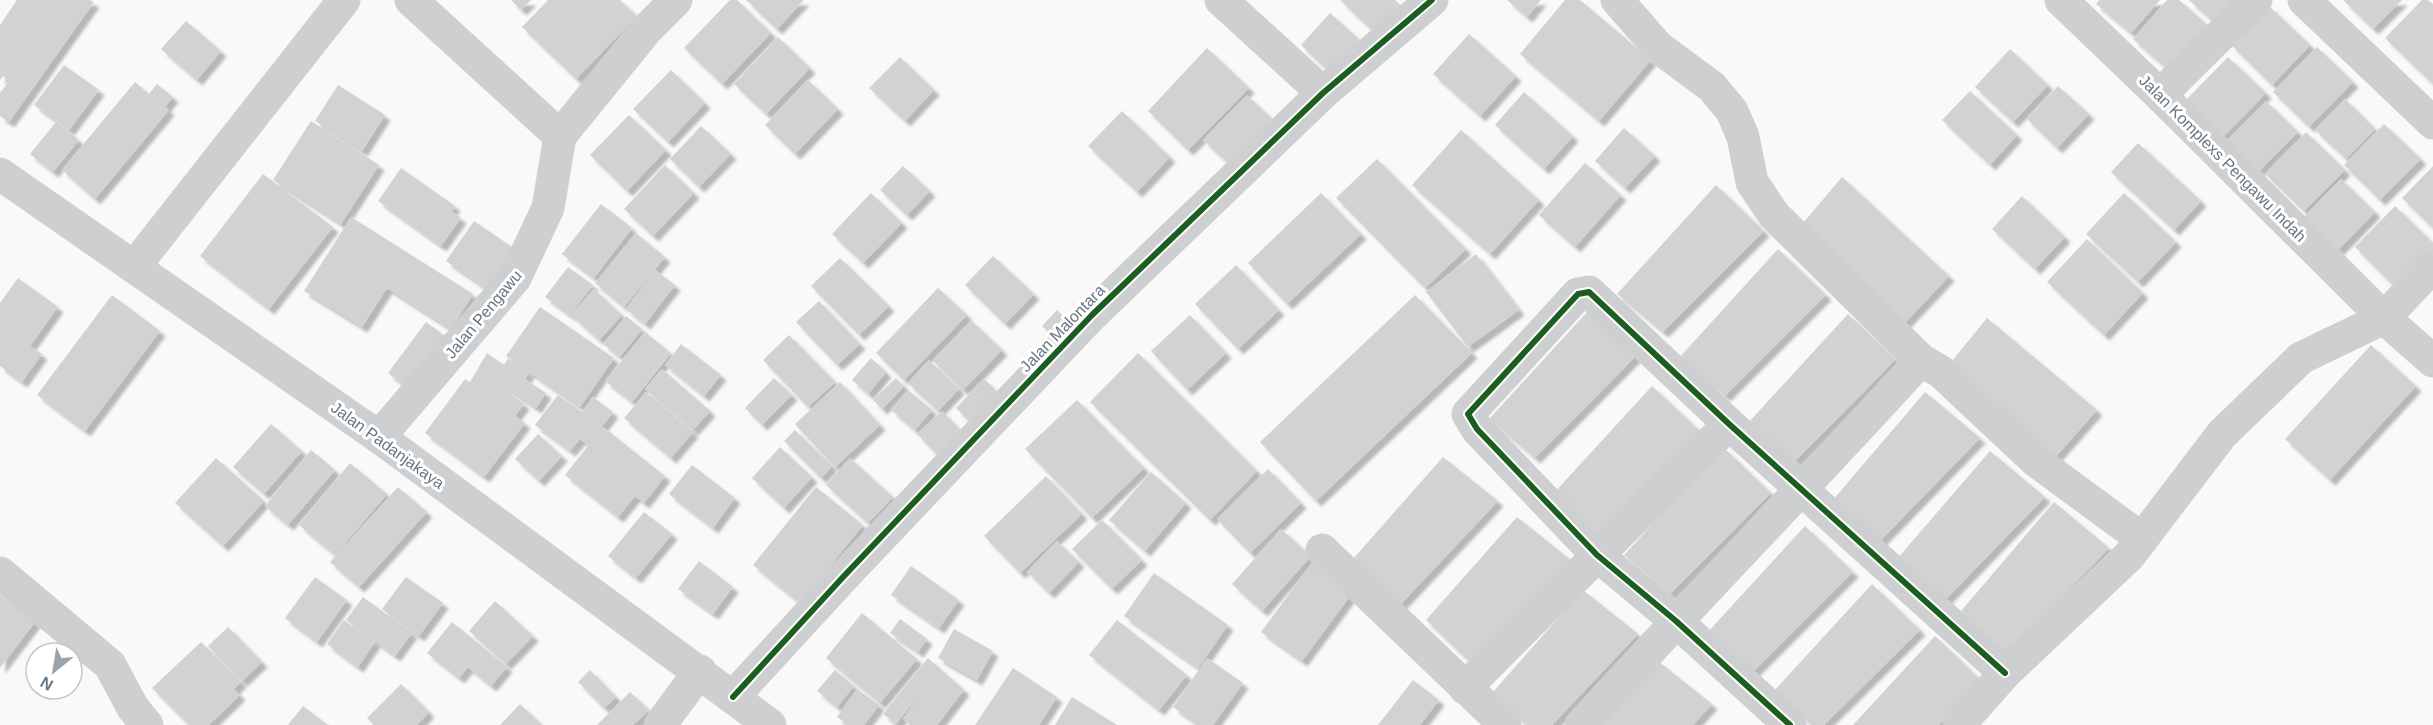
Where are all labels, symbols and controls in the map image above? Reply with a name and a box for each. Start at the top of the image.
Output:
street label: Jalan Komplexs Pengawu Indah [2136,72,2309,245]
street label: Jalan Pengawu [442,267,525,362]
street label: Jalan Malontara [1017,281,1108,375]
street label: Jalan Padanjakaya [328,399,447,492]
north arrow [24,641,84,701]
text: N [37,673,56,694]

